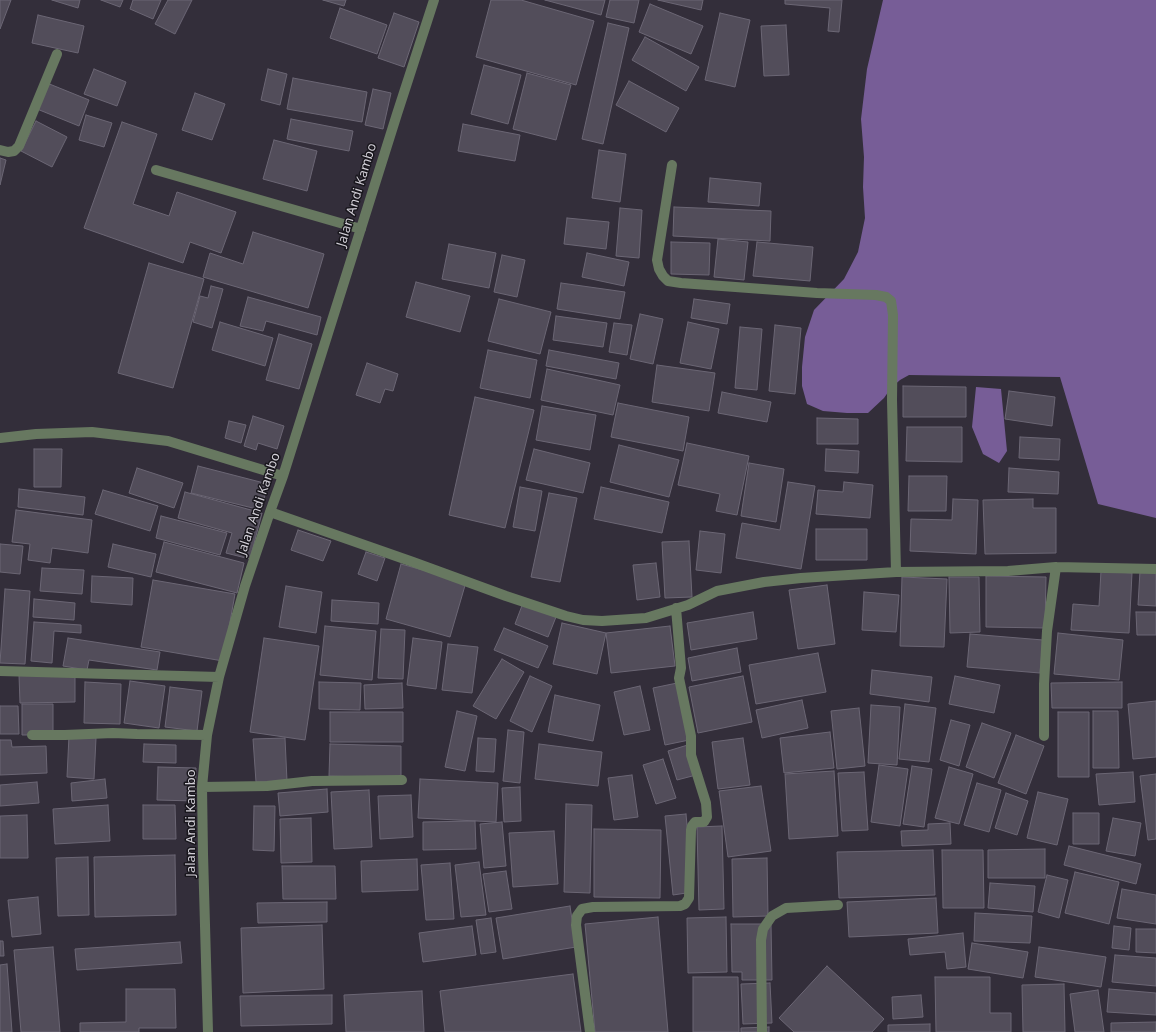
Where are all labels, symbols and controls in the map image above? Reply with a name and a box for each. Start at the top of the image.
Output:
street label: Jalan Andi Kambo [334,141,380,249]
street label: Jalan Andi Kambo [234,451,284,557]
street label: Jalan Andi Kambo [183,769,199,877]

